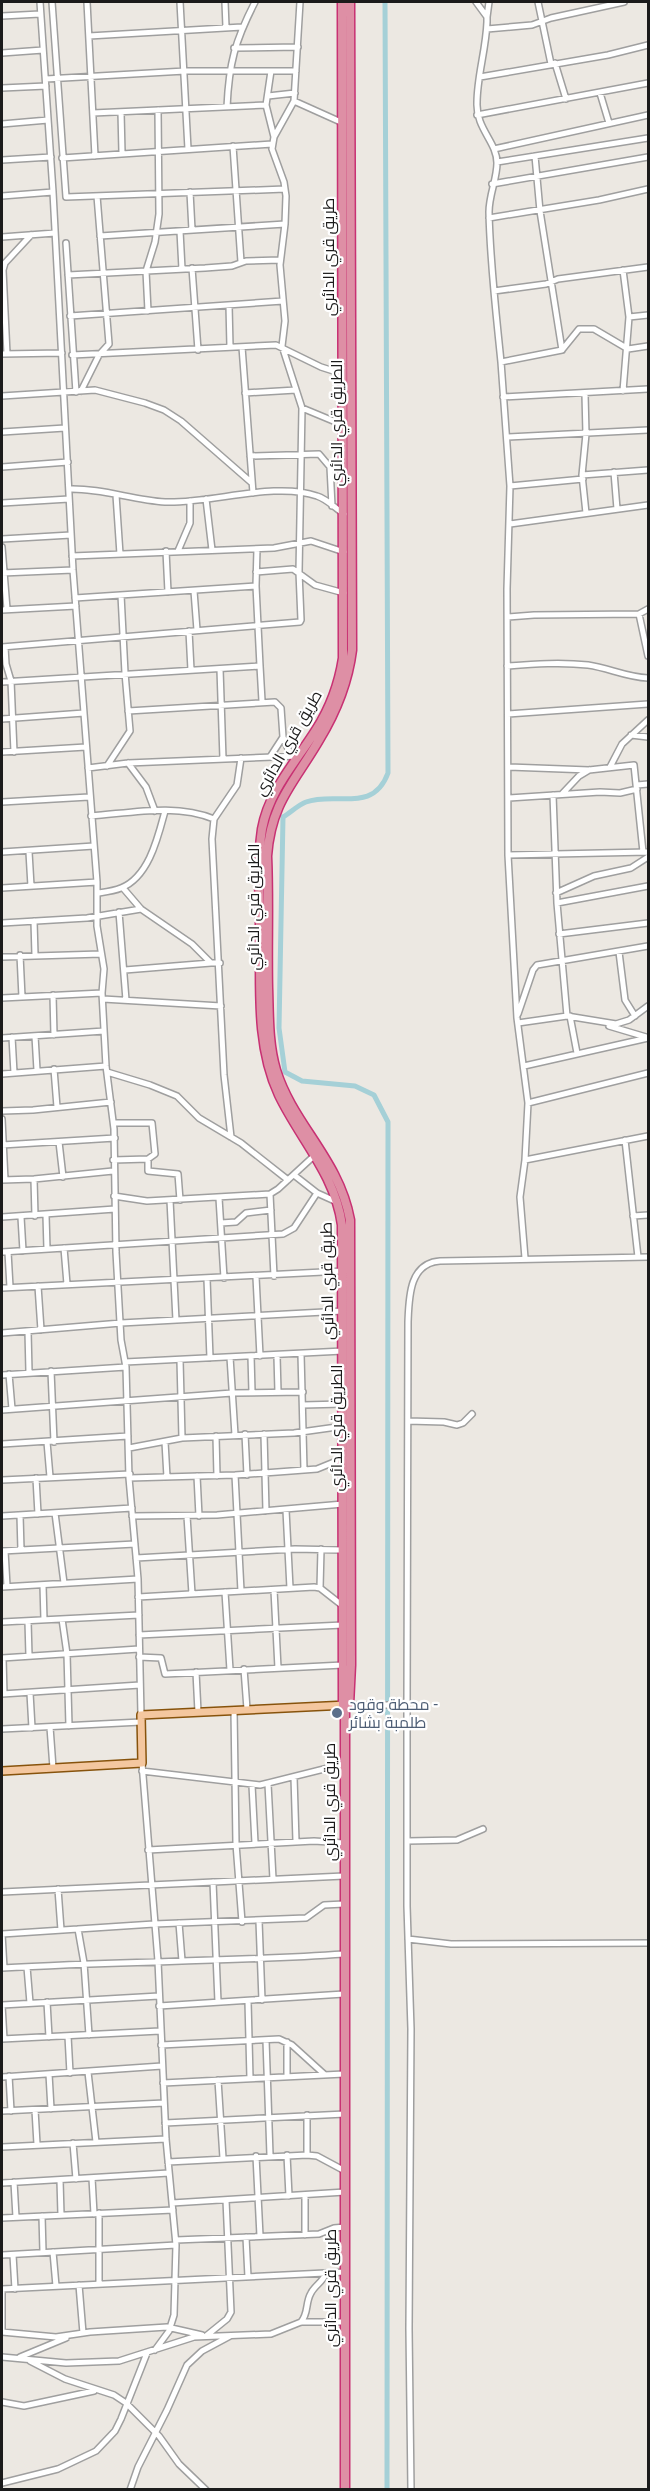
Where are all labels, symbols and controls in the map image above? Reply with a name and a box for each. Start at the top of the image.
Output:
street label: طريق قري الدائري [319,198,342,316]
street label: الطريق قري الدائري [327,359,350,487]
street label: طريق قري الدائري [250,687,329,801]
street label: الطريق قري الدائري [244,843,267,971]
street label: طريق قري الدائري [316,1222,342,1340]
street label: الطريق قري الدائري [327,1364,350,1492]
place label: محطة وقود - طلمبة بشائر [348,1695,439,1732]
marker: محطة وقود - طلمبة بشائر [330,1706,344,1720]
street label: طريق قري الدائري [320,1743,343,1861]
street label: طريق قري الدائري [321,2229,344,2347]

